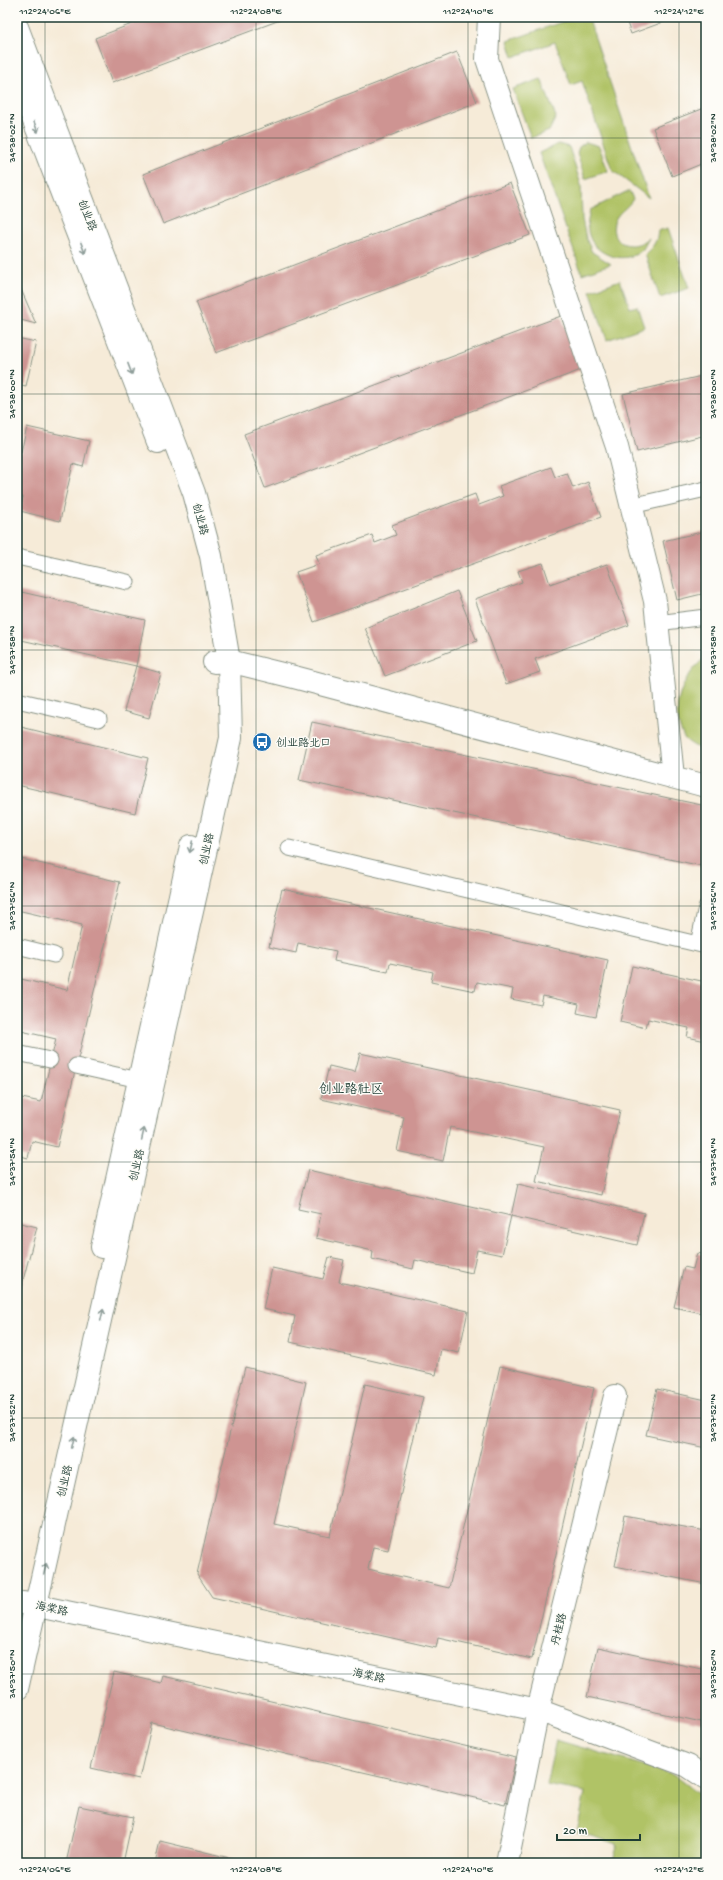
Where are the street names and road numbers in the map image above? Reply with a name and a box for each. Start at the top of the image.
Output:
street label: 创业路 [75,198,99,233]
street label: 创业路 [189,502,210,537]
street label: 创业路 [198,832,217,867]
street label: 创业路 [127,1148,148,1183]
street label: 创业路 [55,1464,76,1499]
street label: 海棠路 [34,1600,69,1619]
street label: 丹桂路 [548,1612,570,1647]
street label: 海棠路 [351,1667,386,1686]

